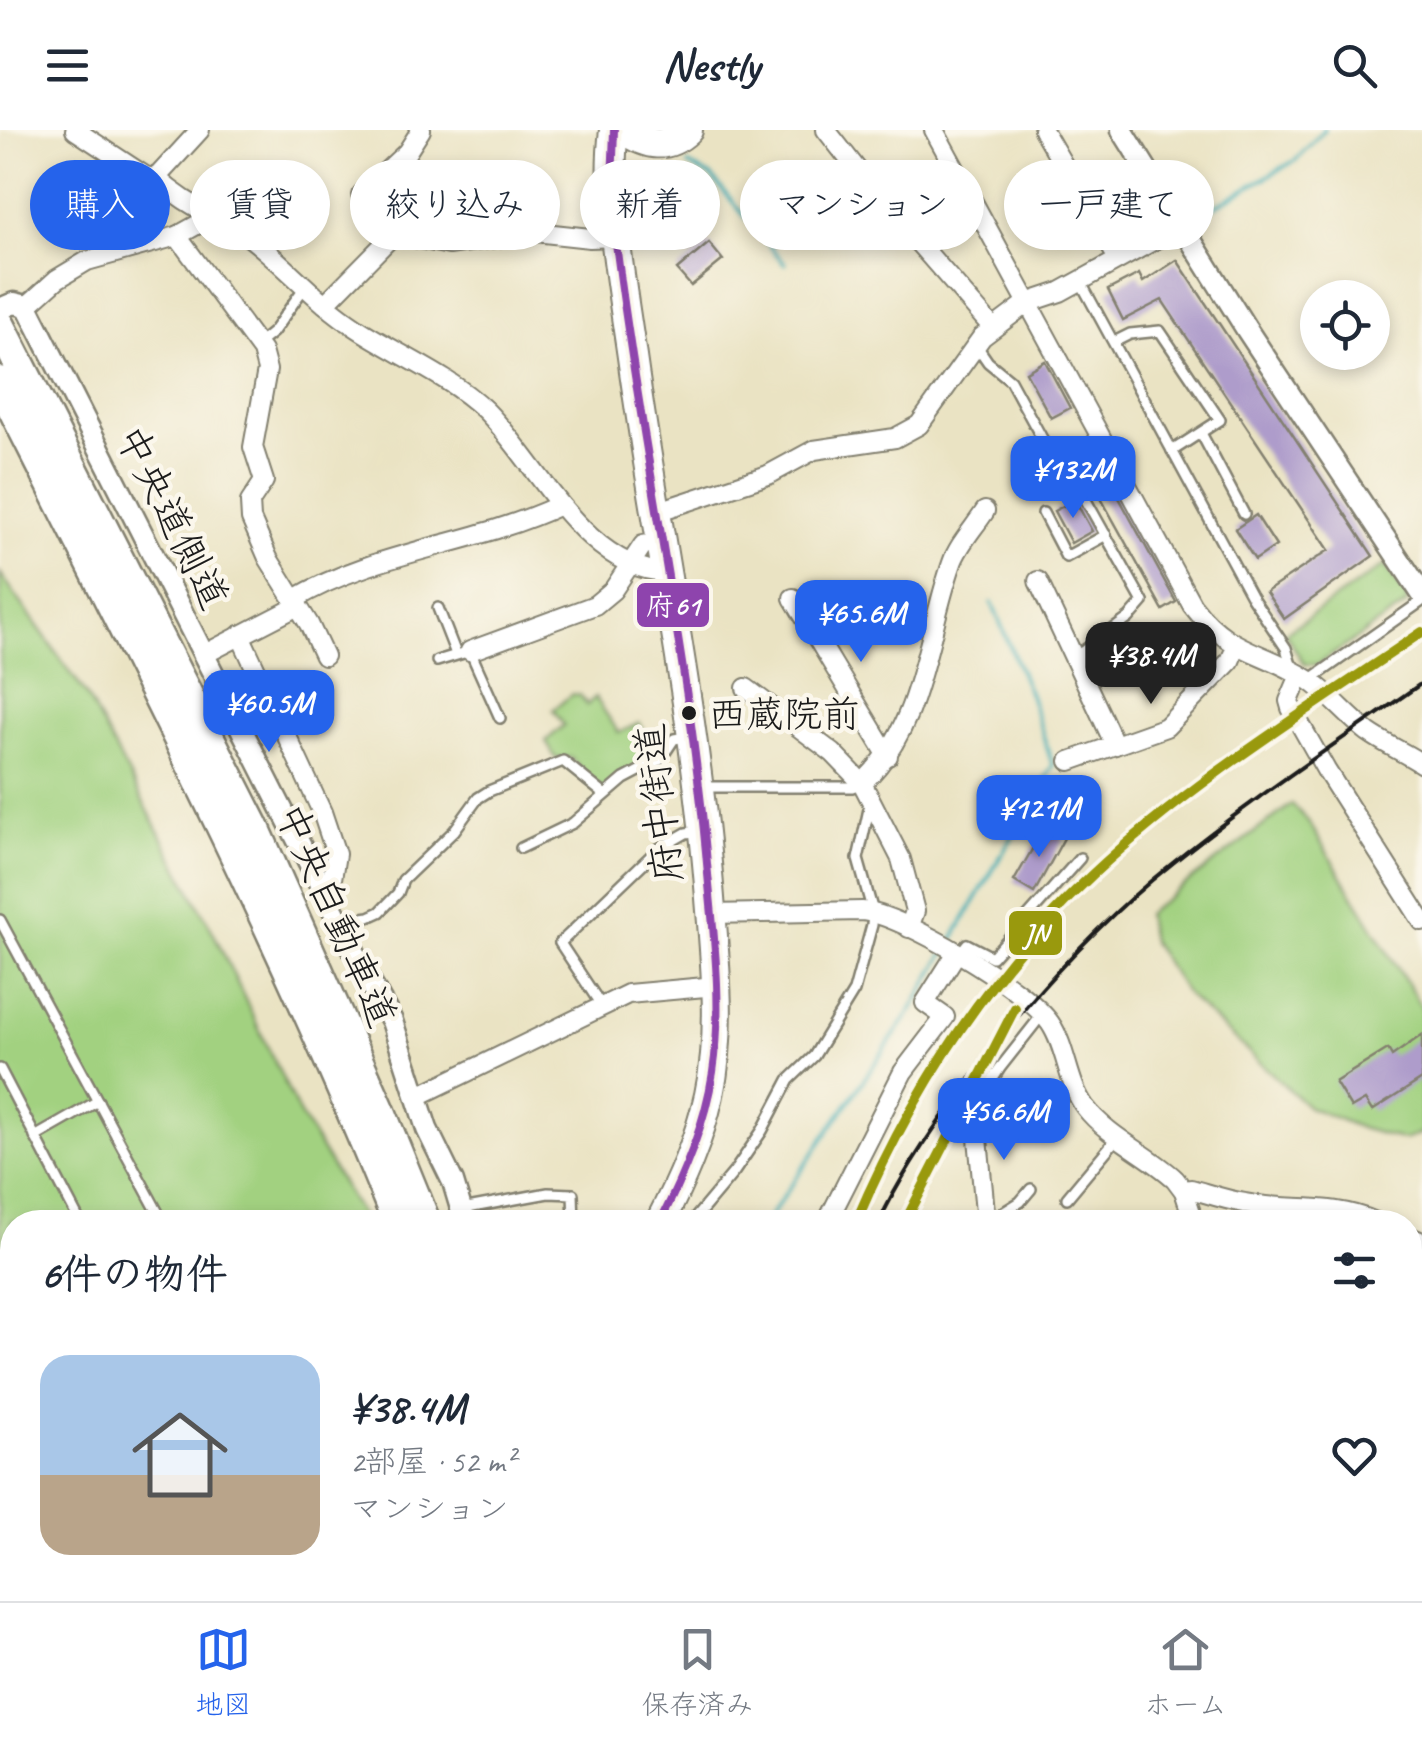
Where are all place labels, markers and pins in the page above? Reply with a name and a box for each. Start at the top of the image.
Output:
pin: ¥132M [1003,436,1143,521]
pin: ¥65.6M [780,580,942,665]
pin: ¥38.4M [1070,622,1232,707]
pin: ¥60.5M [188,670,350,755]
place label: 西蔵院前 [708,691,860,738]
marker: 西蔵院前 [679,703,699,723]
pin: ¥121M [969,775,1109,860]
pin: ¥56.6M [923,1078,1085,1163]

